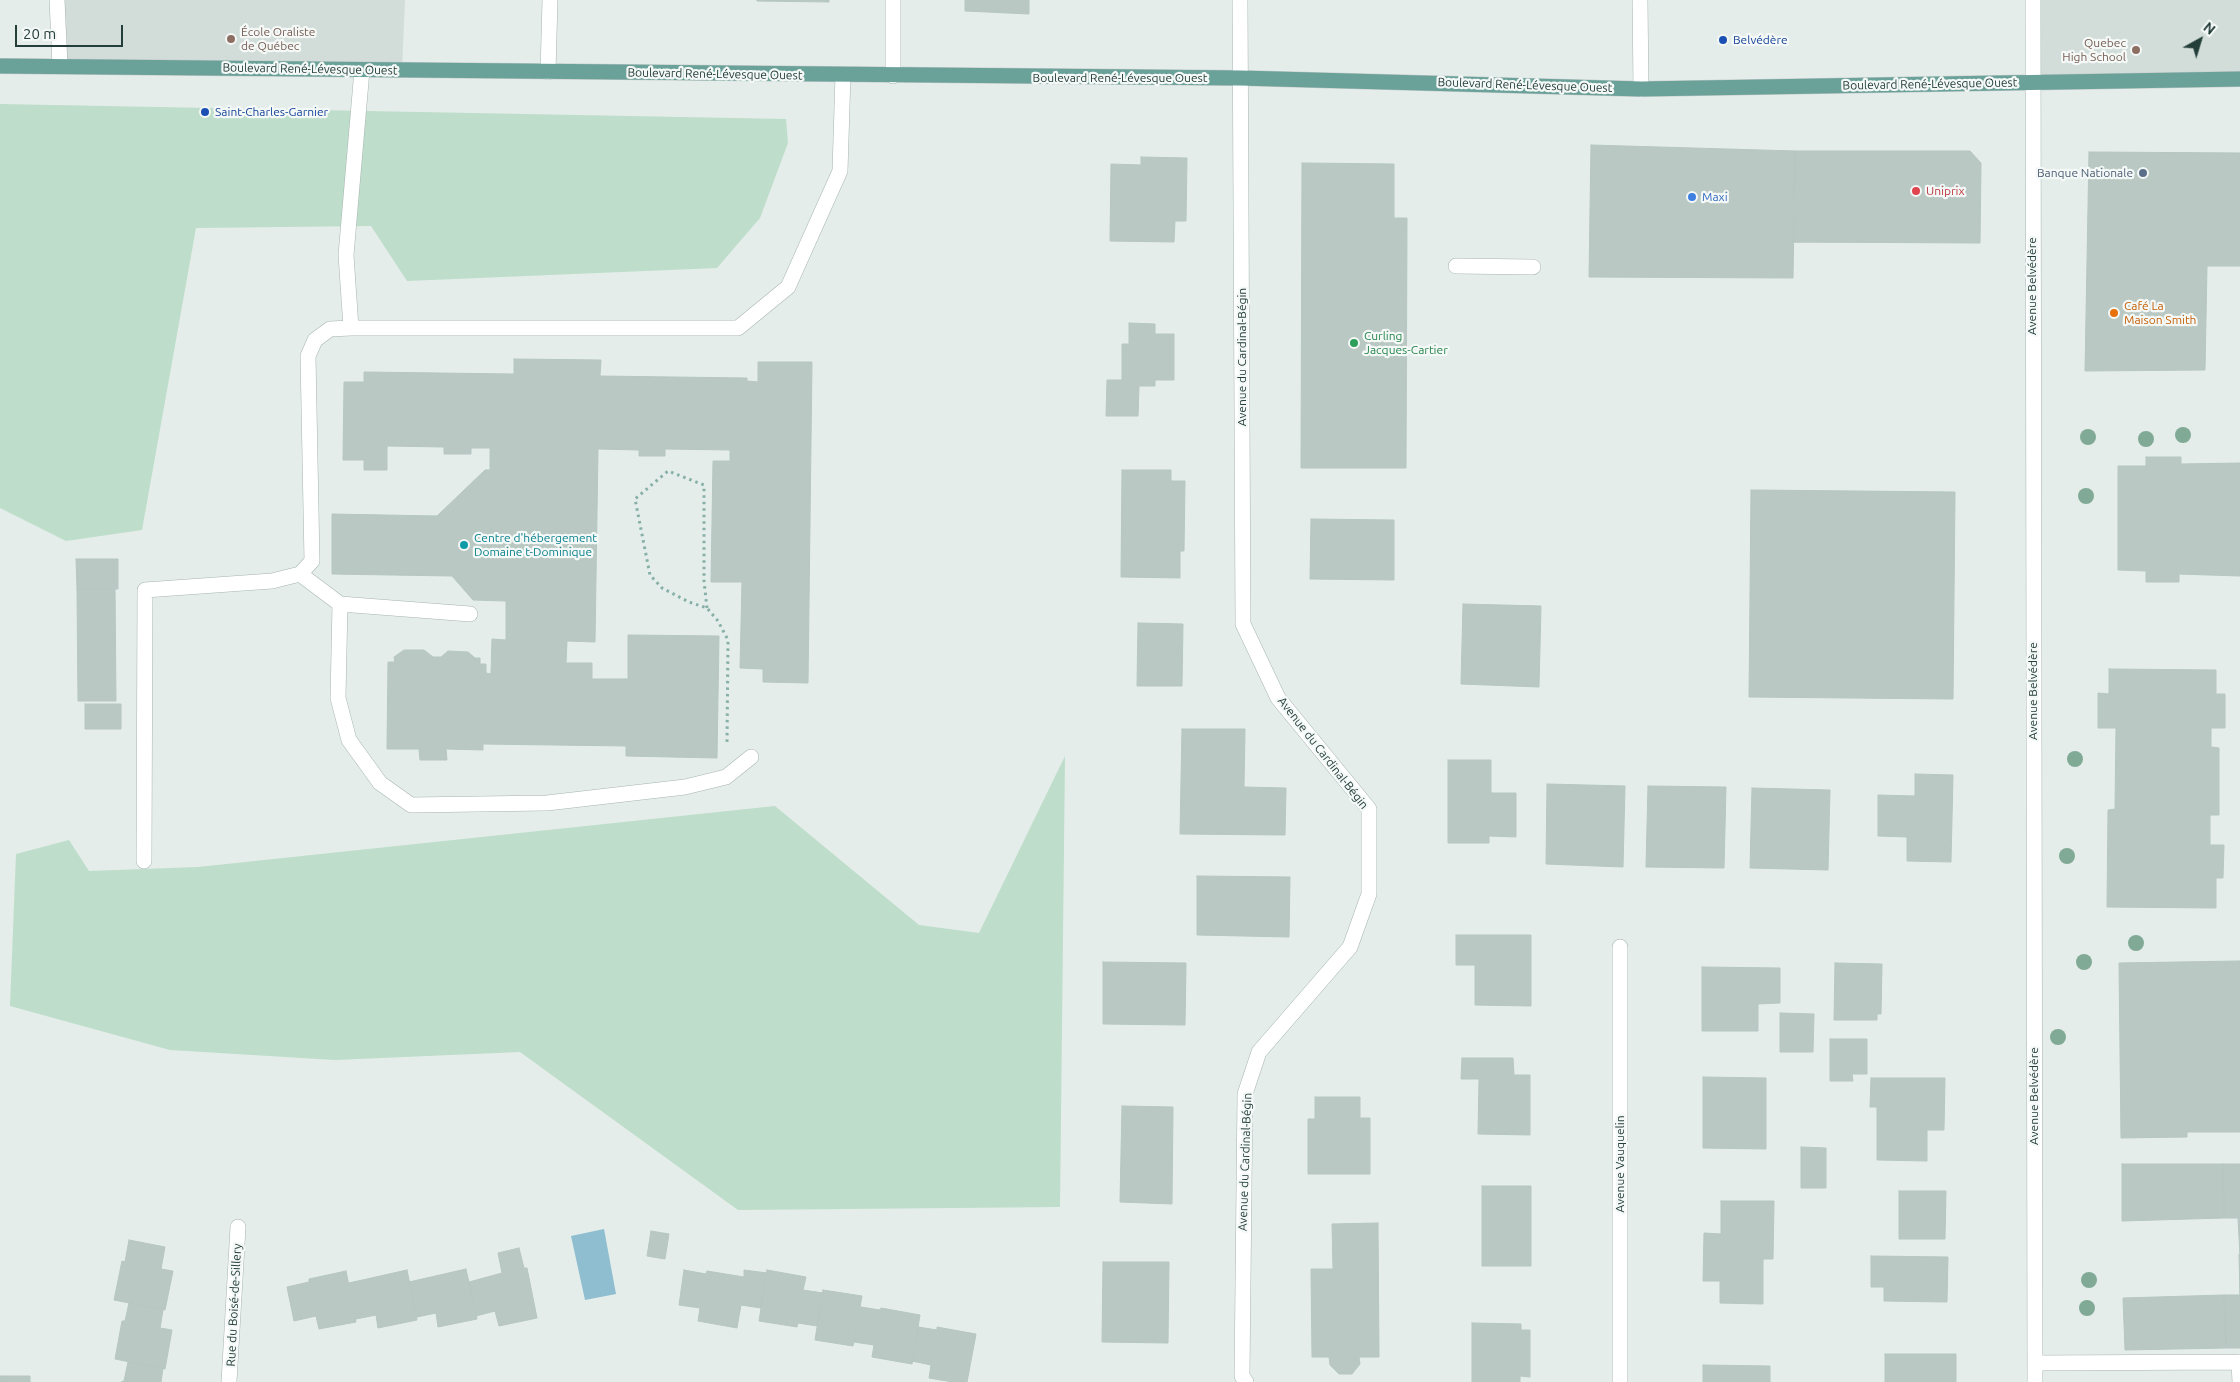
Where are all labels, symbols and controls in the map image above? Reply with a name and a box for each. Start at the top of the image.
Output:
scale bar [18,15,125,47]
north arrow [2175,15,2225,65]
text: N [2200,19,2219,38]
text: 20 m [23,25,56,42]
place label: École Oraliste de Québec [241,25,315,53]
marker: École Oraliste de Québec [225,33,237,45]
place label: Belvédère [1733,33,1788,47]
marker: Belvédère [1717,34,1729,46]
place label: Quebec High School [2062,36,2126,64]
marker: Quebec High School [2130,44,2142,56]
street label: Boulevard René-Lévesque Ouest [222,60,398,78]
street label: Boulevard René-Lévesque Ouest [627,65,803,83]
street label: Boulevard René-Lévesque Ouest [1033,71,1207,85]
street label: Boulevard René-Lévesque Ouest [1437,75,1613,95]
street label: Boulevard René-Lévesque Ouest [1842,75,2018,93]
place label: Saint-Charles-Garnier [215,105,328,119]
marker: Saint-Charles-Garnier [199,106,211,118]
place label: Banque Nationale [2037,166,2133,180]
marker: Banque Nationale [2137,167,2149,179]
place label: Uniprix [1926,184,1965,198]
marker: Uniprix [1910,185,1922,197]
place label: Maxi [1702,190,1728,204]
marker: Maxi [1686,191,1698,203]
street label: Avenue Belvédère [2025,237,2039,335]
street label: Avenue du Cardinal-Bégin [1235,288,1249,426]
place label: Café La Maison Smith [2124,299,2196,327]
marker: Café La Maison Smith [2108,307,2120,319]
place label: Curling Jacques-Cartier [1364,329,1448,357]
marker: Curling Jacques-Cartier [1348,337,1360,349]
place label: Centre d'hébergement Domaine t-Dominique [474,531,597,559]
marker: Centre d'hébergement Domaine t-Dominique [458,539,470,551]
street label: Avenue Belvédère [2026,642,2040,740]
street label: Avenue du Cardinal-Bégin [1275,694,1371,812]
street label: Avenue Belvédère [2027,1047,2041,1145]
street label: Avenue du Cardinal-Bégin [1235,1093,1255,1231]
street label: Avenue Vauquelin [1613,1115,1627,1213]
street label: Rue du Boisé-de-Sillery [224,1243,244,1367]

